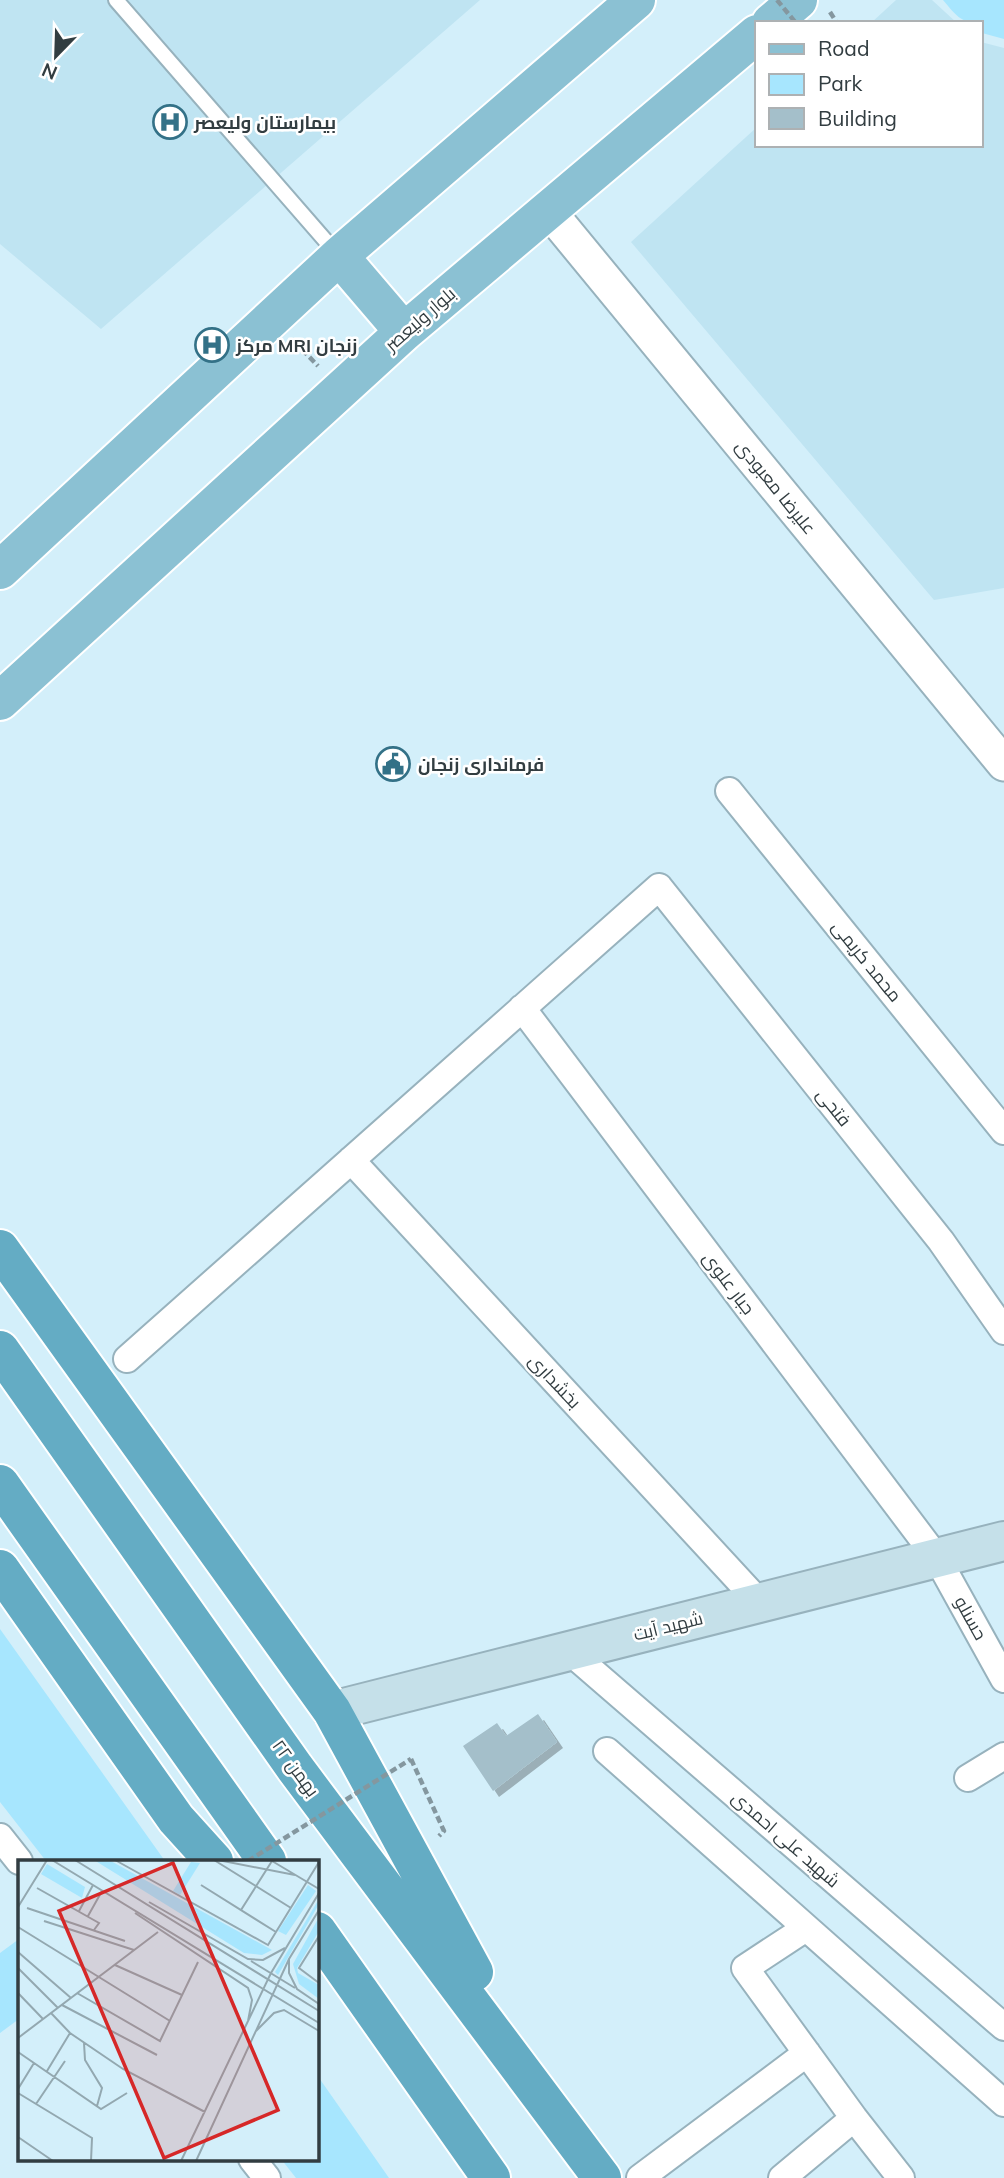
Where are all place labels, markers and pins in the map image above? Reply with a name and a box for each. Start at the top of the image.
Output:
hospital icon: بیمارستان ولیعصر [151,103,189,141]
place label: بیمارستان ولیعصر [193,111,336,134]
hospital icon: مرکز MRI زنجان [193,326,231,364]
place label: مرکز MRI زنجان [235,334,357,357]
public building icon: فرمانداری زنجان [374,745,412,783]
place label: فرمانداری زنجان [418,753,544,776]

